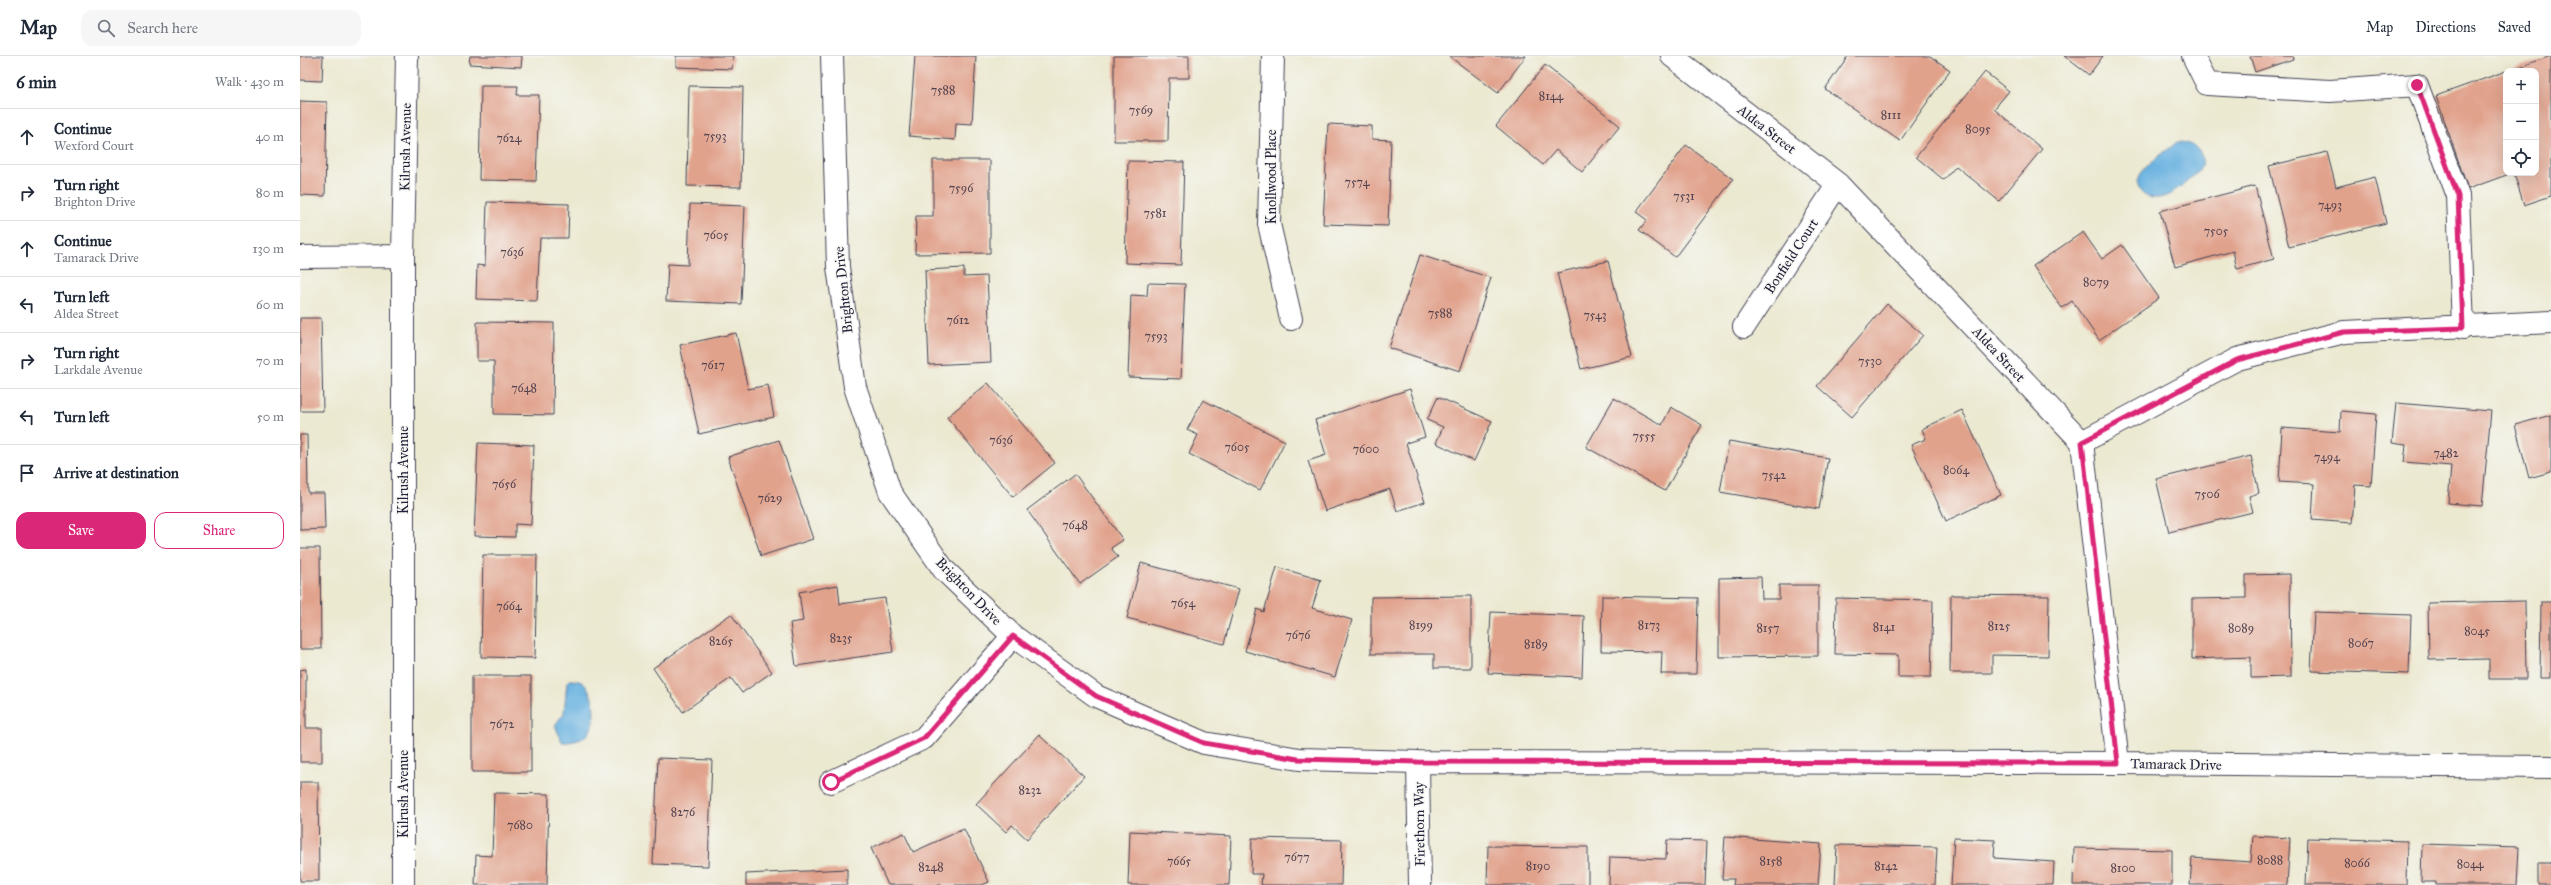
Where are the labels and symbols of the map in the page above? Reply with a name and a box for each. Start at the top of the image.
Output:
route end [2408,76,2426,94]
house number: 7588 [931,83,955,97]
house number: 8144 [1539,89,1564,103]
street label: Aldea Street [1733,101,1799,158]
street label: Kilrush Avenue [396,103,415,191]
house number: 7569 [1129,103,1153,117]
house number: 8111 [1881,108,1902,122]
house number: 8095 [1965,122,1991,136]
house number: 7593 [703,129,727,143]
street label: Knollwood Place [1263,129,1280,224]
house number: 7624 [496,131,522,145]
house number: 7574 [1345,175,1370,189]
house number: 7596 [949,181,974,195]
house number: 7531 [1673,189,1695,203]
house number: 7493 [2318,198,2342,212]
house number: 7581 [1143,206,1167,220]
street label: Bonfield Court [1761,216,1822,297]
house number: 7505 [2204,224,2229,238]
house number: 7605 [703,228,729,242]
house number: 7636 [500,245,525,259]
street label: Brighton Drive [830,245,857,334]
house number: 8079 [2083,275,2109,289]
house number: 7588 [1428,306,1452,320]
house number: 7543 [1583,308,1607,322]
house number: 7612 [946,313,970,327]
street label: Aldea Street [1968,322,2029,386]
house number: 7593 [1144,329,1168,343]
house number: 7530 [1858,354,1882,368]
house number: 7617 [701,358,725,372]
house number: 7648 [511,381,537,395]
street label: Kilrush Avenue [395,426,412,514]
house number: 7555 [1632,429,1656,443]
house number: 7636 [989,433,1014,447]
house number: 7605 [1224,440,1250,454]
house number: 7600 [1353,442,1379,456]
house number: 7482 [2433,446,2459,460]
house number: 7494 [2314,450,2340,464]
house number: 8064 [1943,463,1969,477]
house number: 7542 [1762,468,1786,482]
house number: 7656 [492,477,517,491]
house number: 7506 [2194,487,2220,501]
house number: 7629 [758,491,782,505]
house number: 7648 [1062,518,1088,532]
street label: Brighton Drive [932,554,1005,629]
house number: 7654 [1171,596,1196,610]
house number: 7664 [496,599,522,613]
house number: 8199 [1409,618,1433,632]
house number: 8173 [1638,618,1660,632]
house number: 8125 [1988,619,2011,633]
house number: 8141 [1873,620,1896,634]
house number: 8157 [1756,621,1780,635]
house number: 8089 [2228,621,2254,635]
house number: 8045 [2464,624,2490,638]
house number: 7676 [1285,628,1311,642]
house number: 8235 [830,631,853,645]
house number: 8265 [709,634,733,648]
house number: 8067 [2348,636,2374,650]
house number: 8189 [1524,637,1548,651]
house number: 7672 [490,717,514,731]
street label: Kilrush Avenue [395,750,412,838]
street label: Tamarack Drive [2130,755,2222,774]
route start [822,773,840,791]
street label: Firethorn Way [1410,781,1429,866]
house number: 8232 [1018,783,1042,797]
house number: 8276 [671,805,696,819]
house number: 7680 [507,818,533,832]
house number: 7677 [1284,850,1310,864]
house number: 8088 [2257,853,2283,867]
house number: 7665 [1167,854,1192,868]
house number: 8158 [1760,854,1783,868]
house number: 8066 [2344,856,2371,870]
house number: 8044 [2457,857,2484,871]
house number: 8190 [1526,859,1550,873]
house number: 8142 [1874,859,1898,873]
house number: 8248 [918,860,944,874]
house number: 8100 [2110,861,2136,875]

